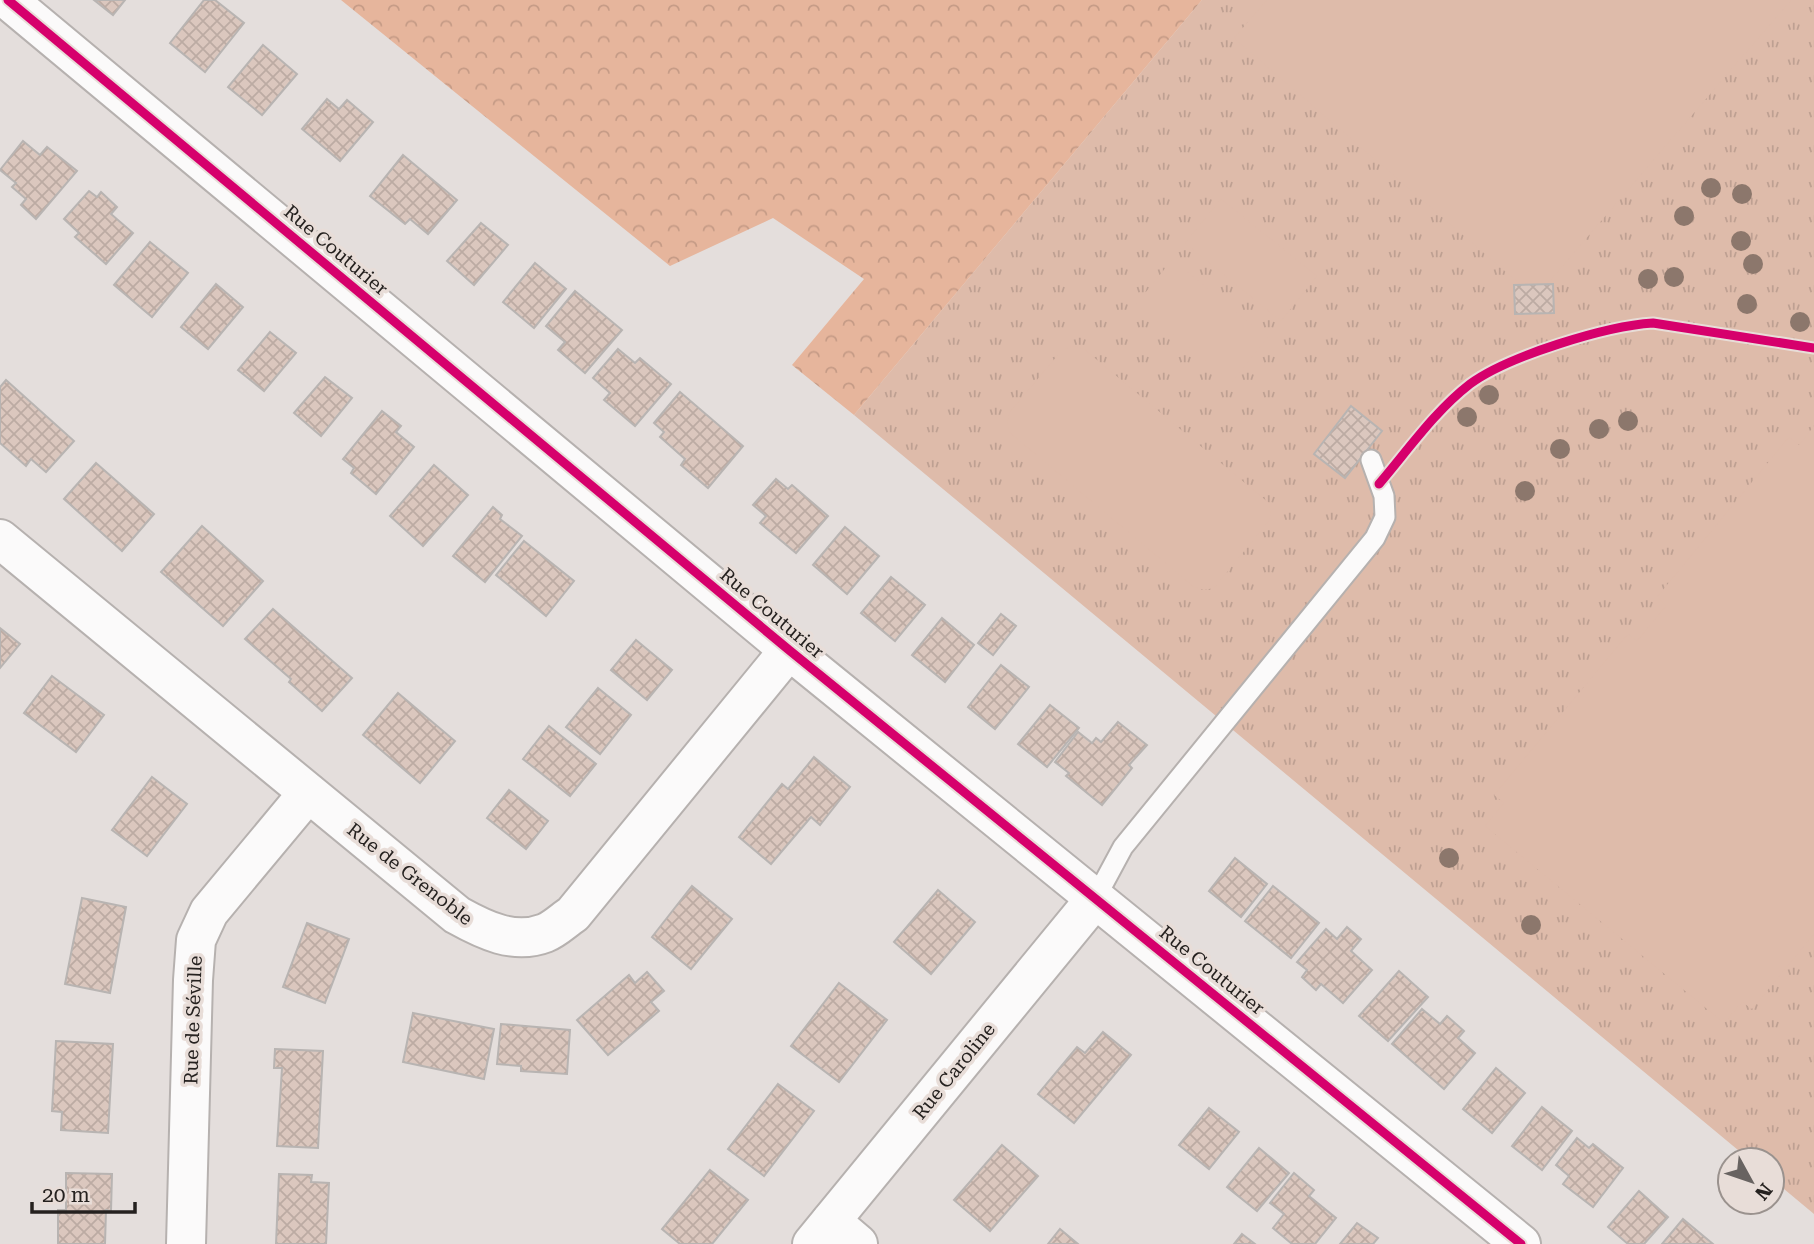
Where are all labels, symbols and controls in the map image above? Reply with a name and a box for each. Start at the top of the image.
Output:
street label: Rue Couturier [279,200,393,300]
street label: Rue Couturier [715,563,829,663]
street label: Rue de Grenoble [343,818,477,930]
street label: Rue Couturier [1155,921,1269,1019]
street label: Rue de Séville [179,955,207,1085]
street label: Rue Caroline [908,1018,1000,1124]
north arrow [1716,1146,1786,1216]
scale bar [32,1170,135,1214]
text: N [1750,1179,1777,1205]
text: 20 m [42,1183,90,1207]

